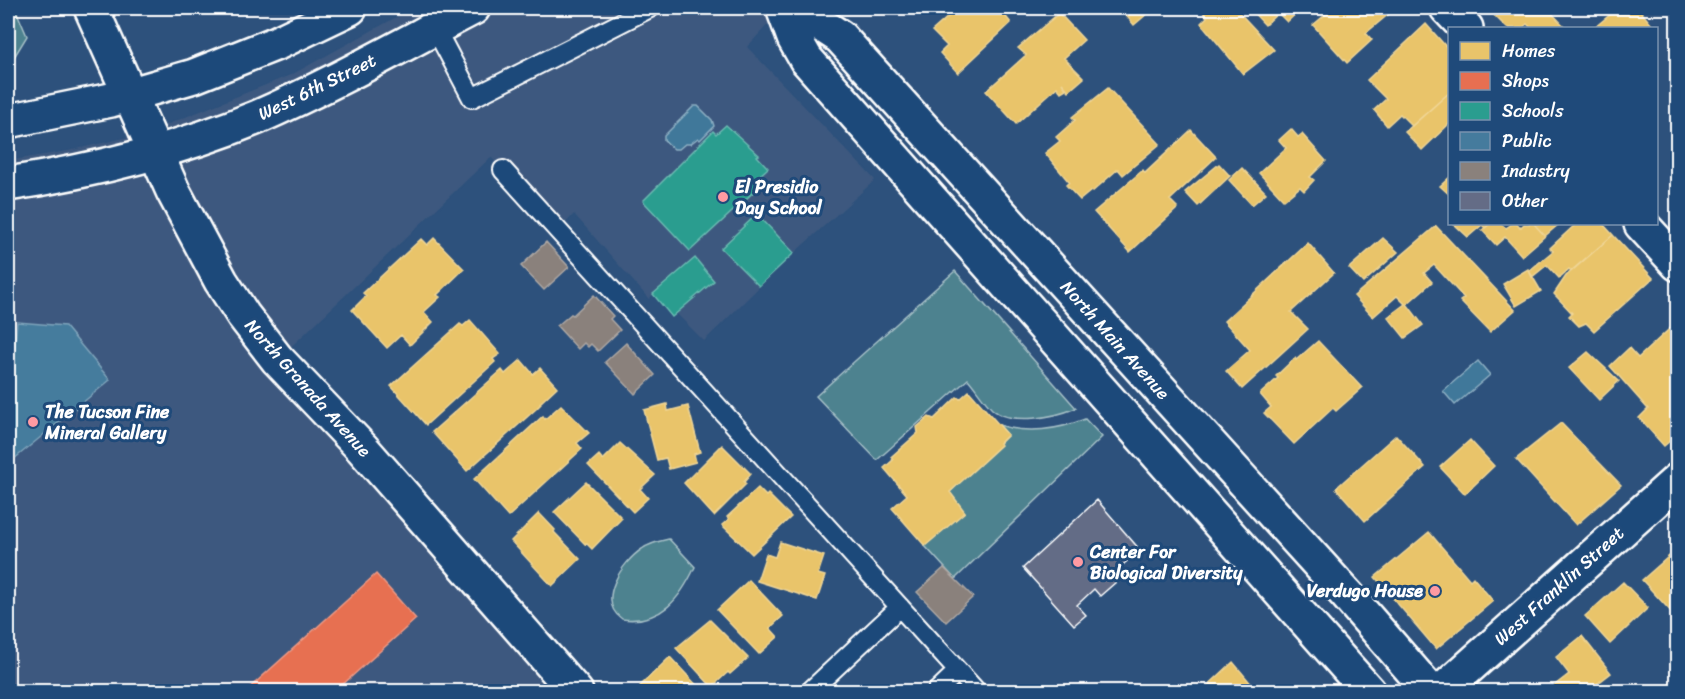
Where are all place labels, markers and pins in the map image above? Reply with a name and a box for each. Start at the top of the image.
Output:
place label: El Presidio Day School [735,171,823,224]
marker: El Presidio Day School [716,190,730,204]
place label: The Tucson Fine Mineral Gallery [44,396,170,449]
marker: The Tucson Fine Mineral Gallery [26,415,40,429]
place label: Center For Biological Diversity [1089,536,1243,589]
marker: Center For Biological Diversity [1071,555,1085,569]
place label: Verdugo House [1307,575,1423,607]
marker: Verdugo House [1428,584,1442,598]

